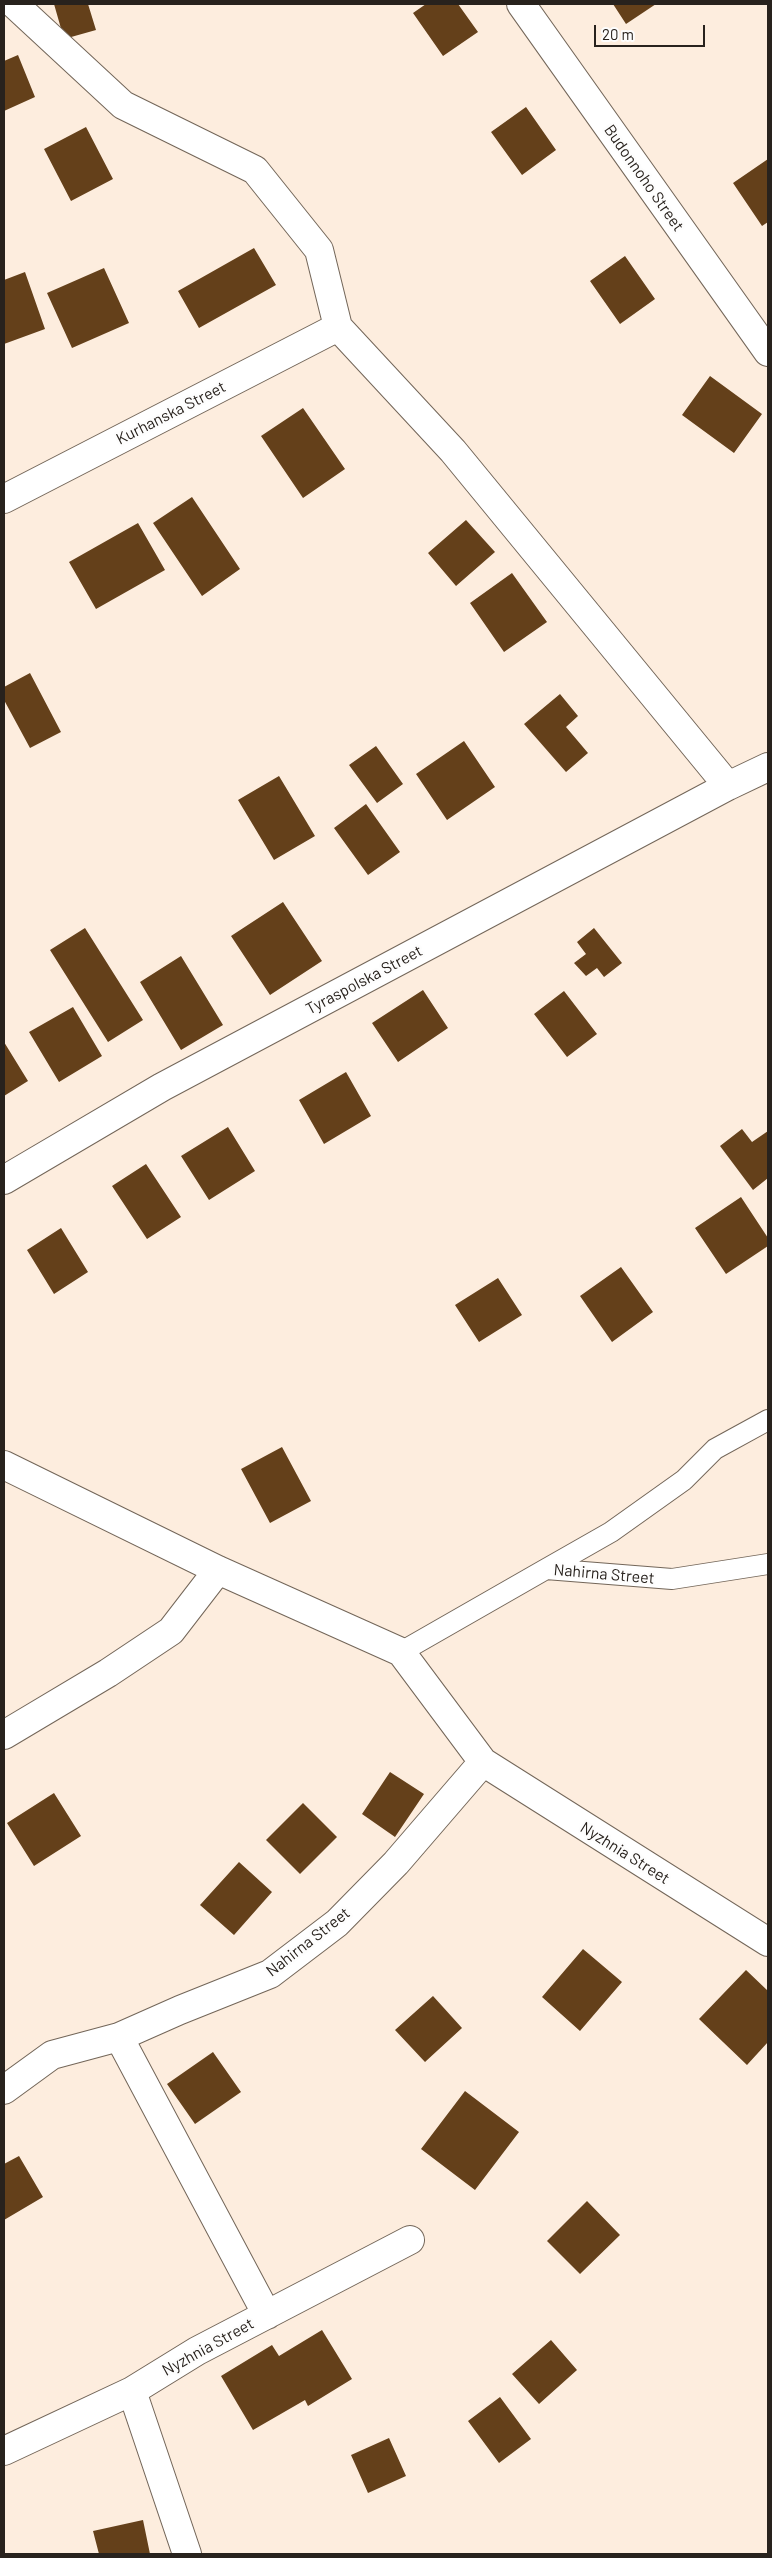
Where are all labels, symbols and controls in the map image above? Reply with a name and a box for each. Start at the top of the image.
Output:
scale bar [597,15,708,47]
text: 20 m [602,25,634,43]
street label: Budonnoho Street [600,121,688,235]
street label: Kurhanska Street [113,377,229,449]
street label: Tyraspolska Street [302,941,426,1019]
street label: Nahirna Street [553,1560,655,1588]
street label: Nyzhnia Street [577,1818,673,1888]
street label: Nahirna Street [262,1903,354,1981]
street label: Nyzhnia Street [159,2314,257,2380]

